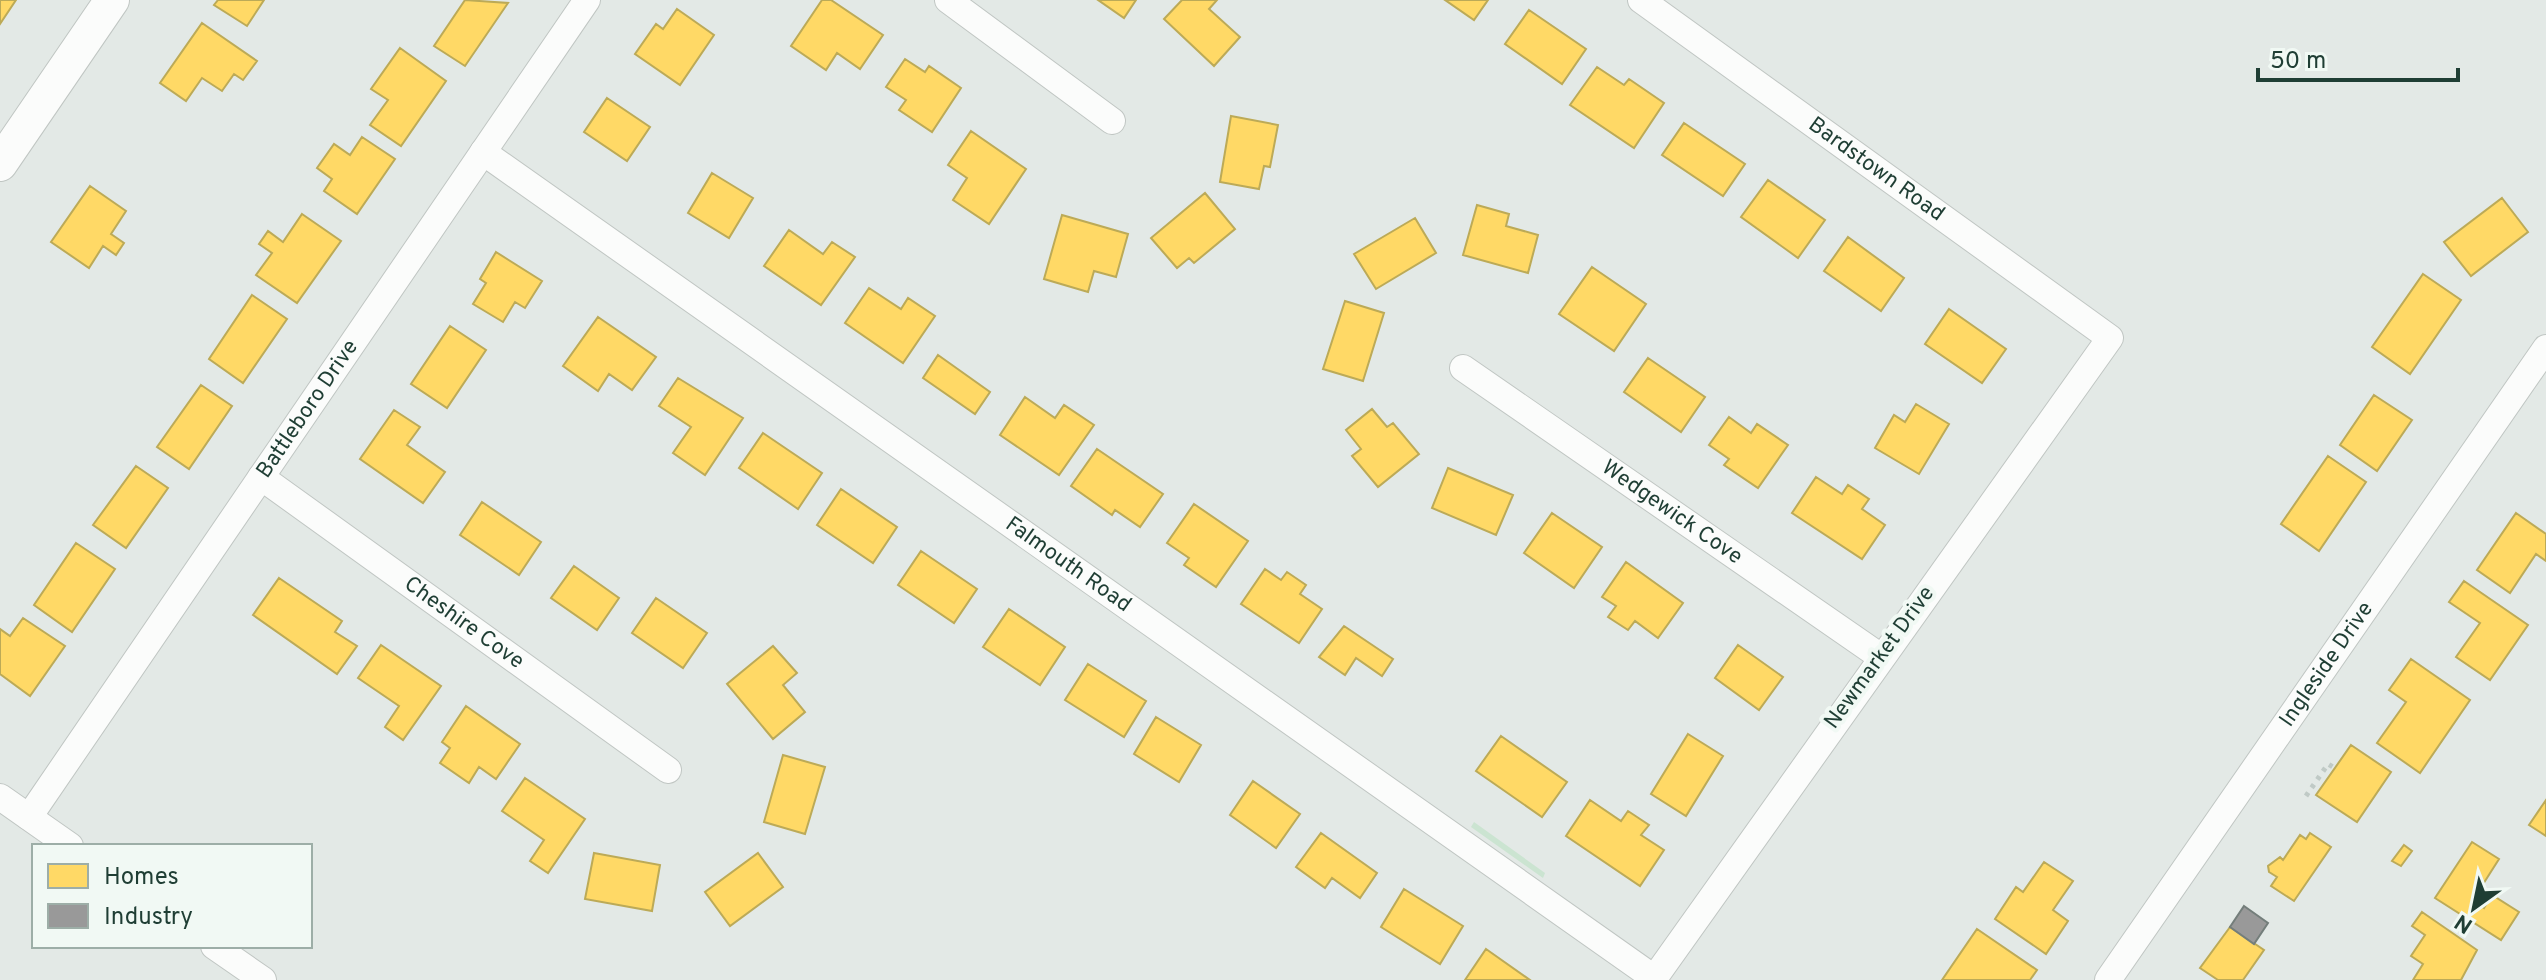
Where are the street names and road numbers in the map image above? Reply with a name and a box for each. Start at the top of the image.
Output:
street label: Bardstown Road [1803,111,1950,228]
street label: Battleboro Drive [251,335,364,484]
street label: Wedgewick Cove [1596,454,1748,571]
street label: Falmouth Road [1000,511,1136,618]
street label: Cheshire Cove [399,571,529,675]
street label: Newmarket Drive [1819,581,1941,735]
street label: Ingleside Drive [2274,597,2379,732]

